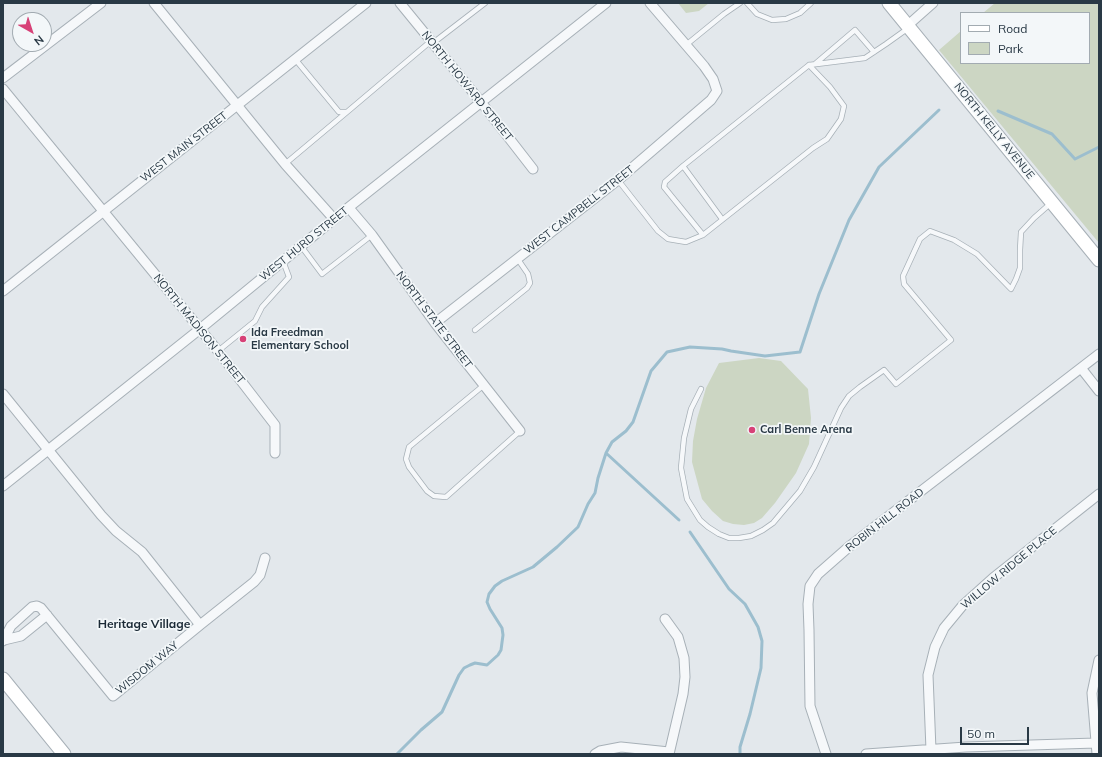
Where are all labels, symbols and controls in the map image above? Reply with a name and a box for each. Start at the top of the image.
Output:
north arrow [12,12,52,52]
legend [960,12,1090,64]
text: Road [998,21,1027,36]
street label: NORTH HOWARD STREET [419,28,515,144]
text: N [31,32,47,49]
text: Park [998,41,1023,56]
street label: NORTH KELLY AVENUE [951,80,1037,182]
street label: WEST MAIN STREET [138,109,230,185]
street label: WEST CAMPBELL STREET [521,163,637,257]
street label: WEST HURD STREET [257,204,351,284]
street label: NORTH STATE STREET [393,269,475,371]
street label: NORTH MADISON STREET [151,271,247,387]
place label: Ida Freedman Elementary School [251,326,349,352]
marker: Ida Freedman Elementary School [238,334,248,344]
place label: Carl Benne Arena [760,423,852,437]
marker: Carl Benne Arena [747,425,757,435]
street label: ROBIN HILL ROAD [843,485,927,555]
street label: WILLOW RIDGE PLACE [958,524,1060,612]
district label: Heritage Village [98,617,190,631]
street label: WISDOM WAY [113,639,181,697]
scale bar [962,719,1031,745]
text: 50 m [967,726,995,741]

